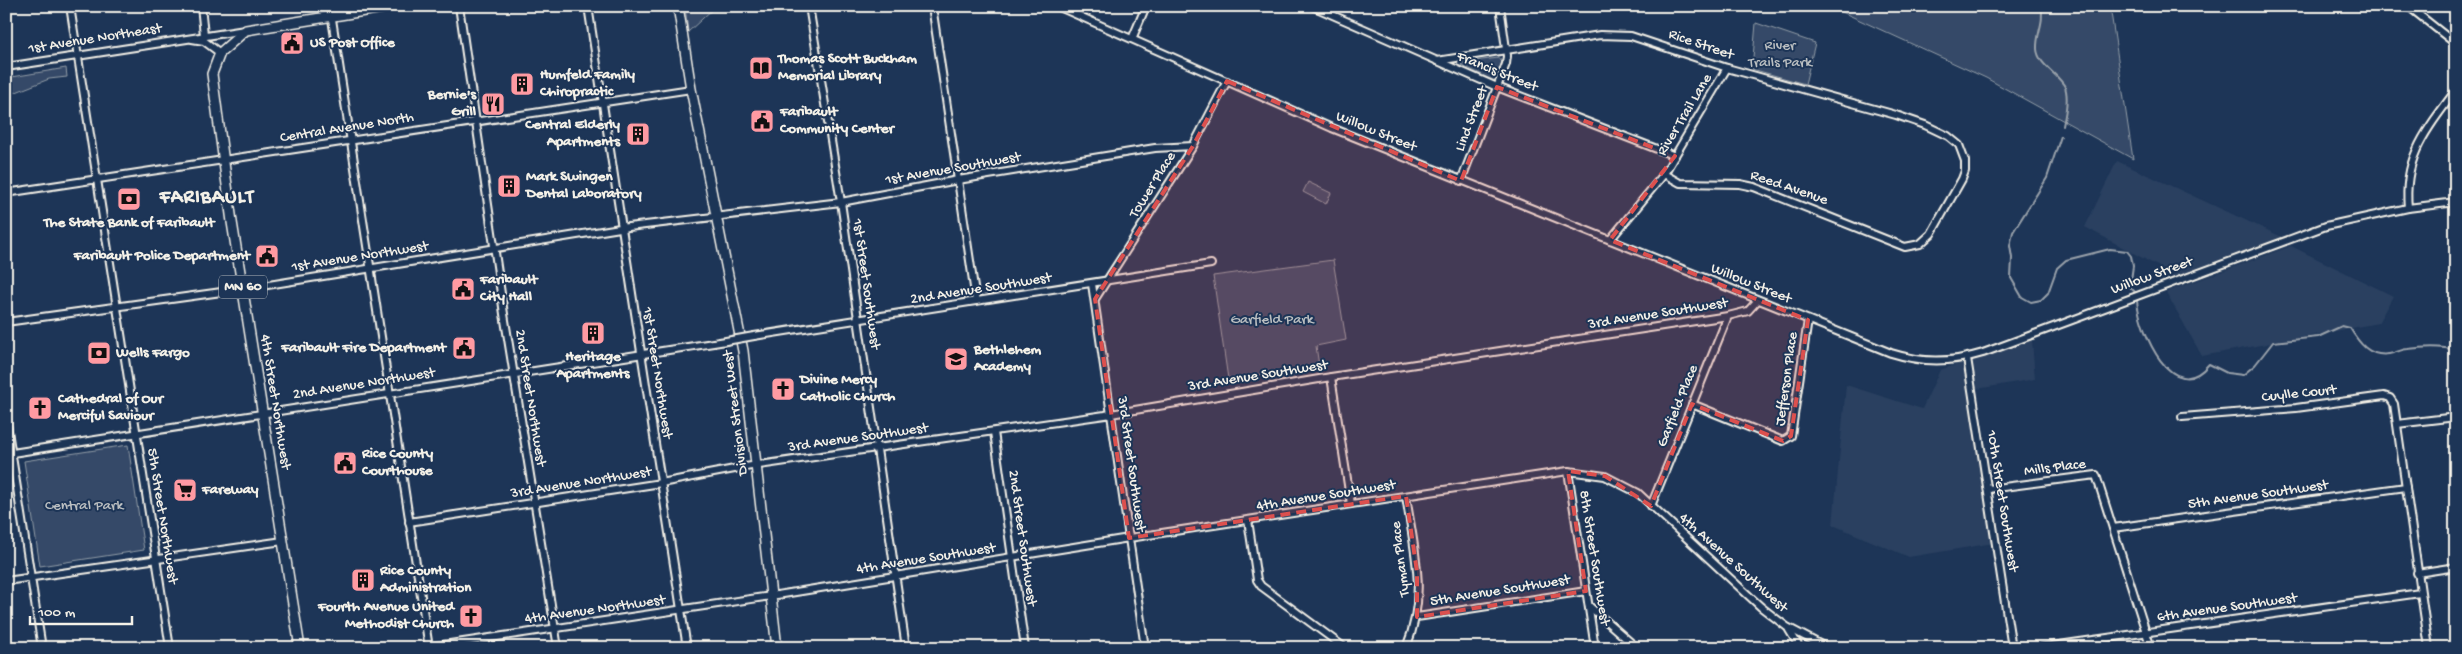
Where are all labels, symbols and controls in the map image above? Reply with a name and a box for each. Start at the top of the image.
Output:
street label: 1st Avenue Northeast [26,19,165,59]
street label: Rice Street [1666,26,1738,65]
public building icon: US Post Office [279,30,305,56]
place label: US Post Office [310,34,396,52]
park label: River Trails Park [1747,37,1813,72]
street label: Francis Street [1453,47,1542,97]
place label: Thomas Scott Buckham Memorial Library [777,50,917,85]
library icon: Thomas Scott Buckham Memorial Library [748,55,774,81]
place label: Humfeld Family Chiropractic [539,66,635,101]
street label: River Trail Lane [1653,70,1717,159]
building icon: Humfeld Family Chiropractic [509,71,535,97]
street label: Lind Street [1451,82,1493,154]
place label: Bernie's Grill [427,86,477,121]
restaurant icon: Bernie's Grill [480,91,506,117]
place label: Faribault Community Center [779,103,896,138]
public building icon: Faribault Community Center [749,108,775,134]
street label: Willow Street [1333,108,1421,157]
street label: Central Avenue North [279,109,415,147]
place label: Central Elderly Apartments [524,116,621,151]
building icon: Central Elderly Apartments [625,121,651,147]
street label: 1st Avenue Southwest [883,148,1024,190]
street label: Tower Place [1125,148,1181,222]
street label: Reed Avenue [1748,166,1830,210]
place label: Mark Swingen Dental Laboratory [524,168,642,203]
building icon: Mark Swingen Dental Laboratory [496,173,522,199]
bank icon: The State Bank of Faribault [116,186,142,212]
district label: FARIBAULT [159,187,255,210]
place label: The State Bank of Faribault [43,214,216,232]
street label: 1st Street Southwest [848,217,884,352]
street label: 1st Avenue Northwest [289,237,431,277]
public building icon: Faribault Police Department [254,243,280,269]
place label: Faribault Police Department [73,247,252,265]
street label: Willow Street [2109,252,2197,299]
street label: Willow Street [1708,260,1796,309]
street label: 2nd Avenue Southwest [909,269,1055,309]
place label: Faribault City Hall [479,271,539,306]
road number: MN 60 [219,276,267,298]
public building icon: Faribault City Hall [450,276,476,302]
street label: 3rd Avenue Southwest [1586,294,1731,334]
street label: 1st Street Northwest [638,305,677,442]
park label: Garfield Park [1231,311,1315,329]
building icon: Heritage Apartments [580,320,606,346]
street label: 2nd Street Northwest [510,328,550,470]
street label: Jefferson Place [1771,331,1803,427]
street label: 4th Street Northwest [255,333,295,473]
public building icon: Faribault Fire Department [451,335,477,361]
place label: Faribault Fire Department [280,339,448,357]
bank icon: Wells Fargo [86,340,112,366]
place label: Bethlehem Academy [973,341,1041,376]
place label: Wells Fargo [115,344,190,362]
school or university icon: Bethlehem Academy [943,346,969,372]
place label: Heritage Apartments [555,348,631,383]
street label: Division Street West [719,348,753,478]
street label: 3rd Avenue Southwest [1186,356,1331,396]
street label: Garfield Place [1653,362,1703,450]
street label: 2nd Avenue Northwest [292,364,438,404]
place label: Divine Mercy Catholic Church [798,371,895,406]
church icon: Divine Mercy Catholic Church [770,376,796,402]
street label: Cuylle Court [2261,381,2339,407]
place label: Cathedral of Our Merciful Saviour [57,390,165,425]
street label: 3rd Street Southwest [1112,394,1150,534]
church icon: Cathedral of Our Merciful Saviour [27,395,53,421]
street label: 3rd Avenue Southwest [786,419,931,457]
street label: 10th Street Southwest [1982,428,2022,575]
place label: Rice County Courthouse [361,445,434,480]
street label: 5th Street Northwest [142,447,182,587]
public building icon: Rice County Courthouse [332,450,358,476]
street label: Mills Place [2023,455,2087,481]
street label: 3rd Avenue Northwest [508,463,654,503]
street label: 2nd Street Southwest [1004,469,1041,609]
street label: 4th Avenue Southwest [1255,476,1399,516]
street label: 5th Avenue Southwest [2187,476,2331,514]
supermarket icon: Fareway [172,477,198,503]
place label: Fareway [201,481,259,499]
street label: 8th Street Southwest [1574,489,1614,629]
park label: Central Park [45,497,124,515]
street label: 4th Avenue Southwest [1675,509,1793,618]
street label: Tyman Place [1387,520,1415,599]
street label: 4th Avenue Southwest [855,539,999,579]
place label: Rice County Administration [379,562,472,597]
building icon: Rice County Administration [350,567,376,593]
street label: 5th Avenue Southwest [1429,571,1573,611]
street label: 6th Avenue Southwest [2156,589,2300,627]
street label: 4th Avenue Northwest [524,591,668,629]
scale bar [30,594,132,626]
place label: Fourth Avenue United Methodist Church [317,598,456,633]
church icon: Fourth Avenue United Methodist Church [458,603,484,629]
text: 100 m [37,604,76,622]

